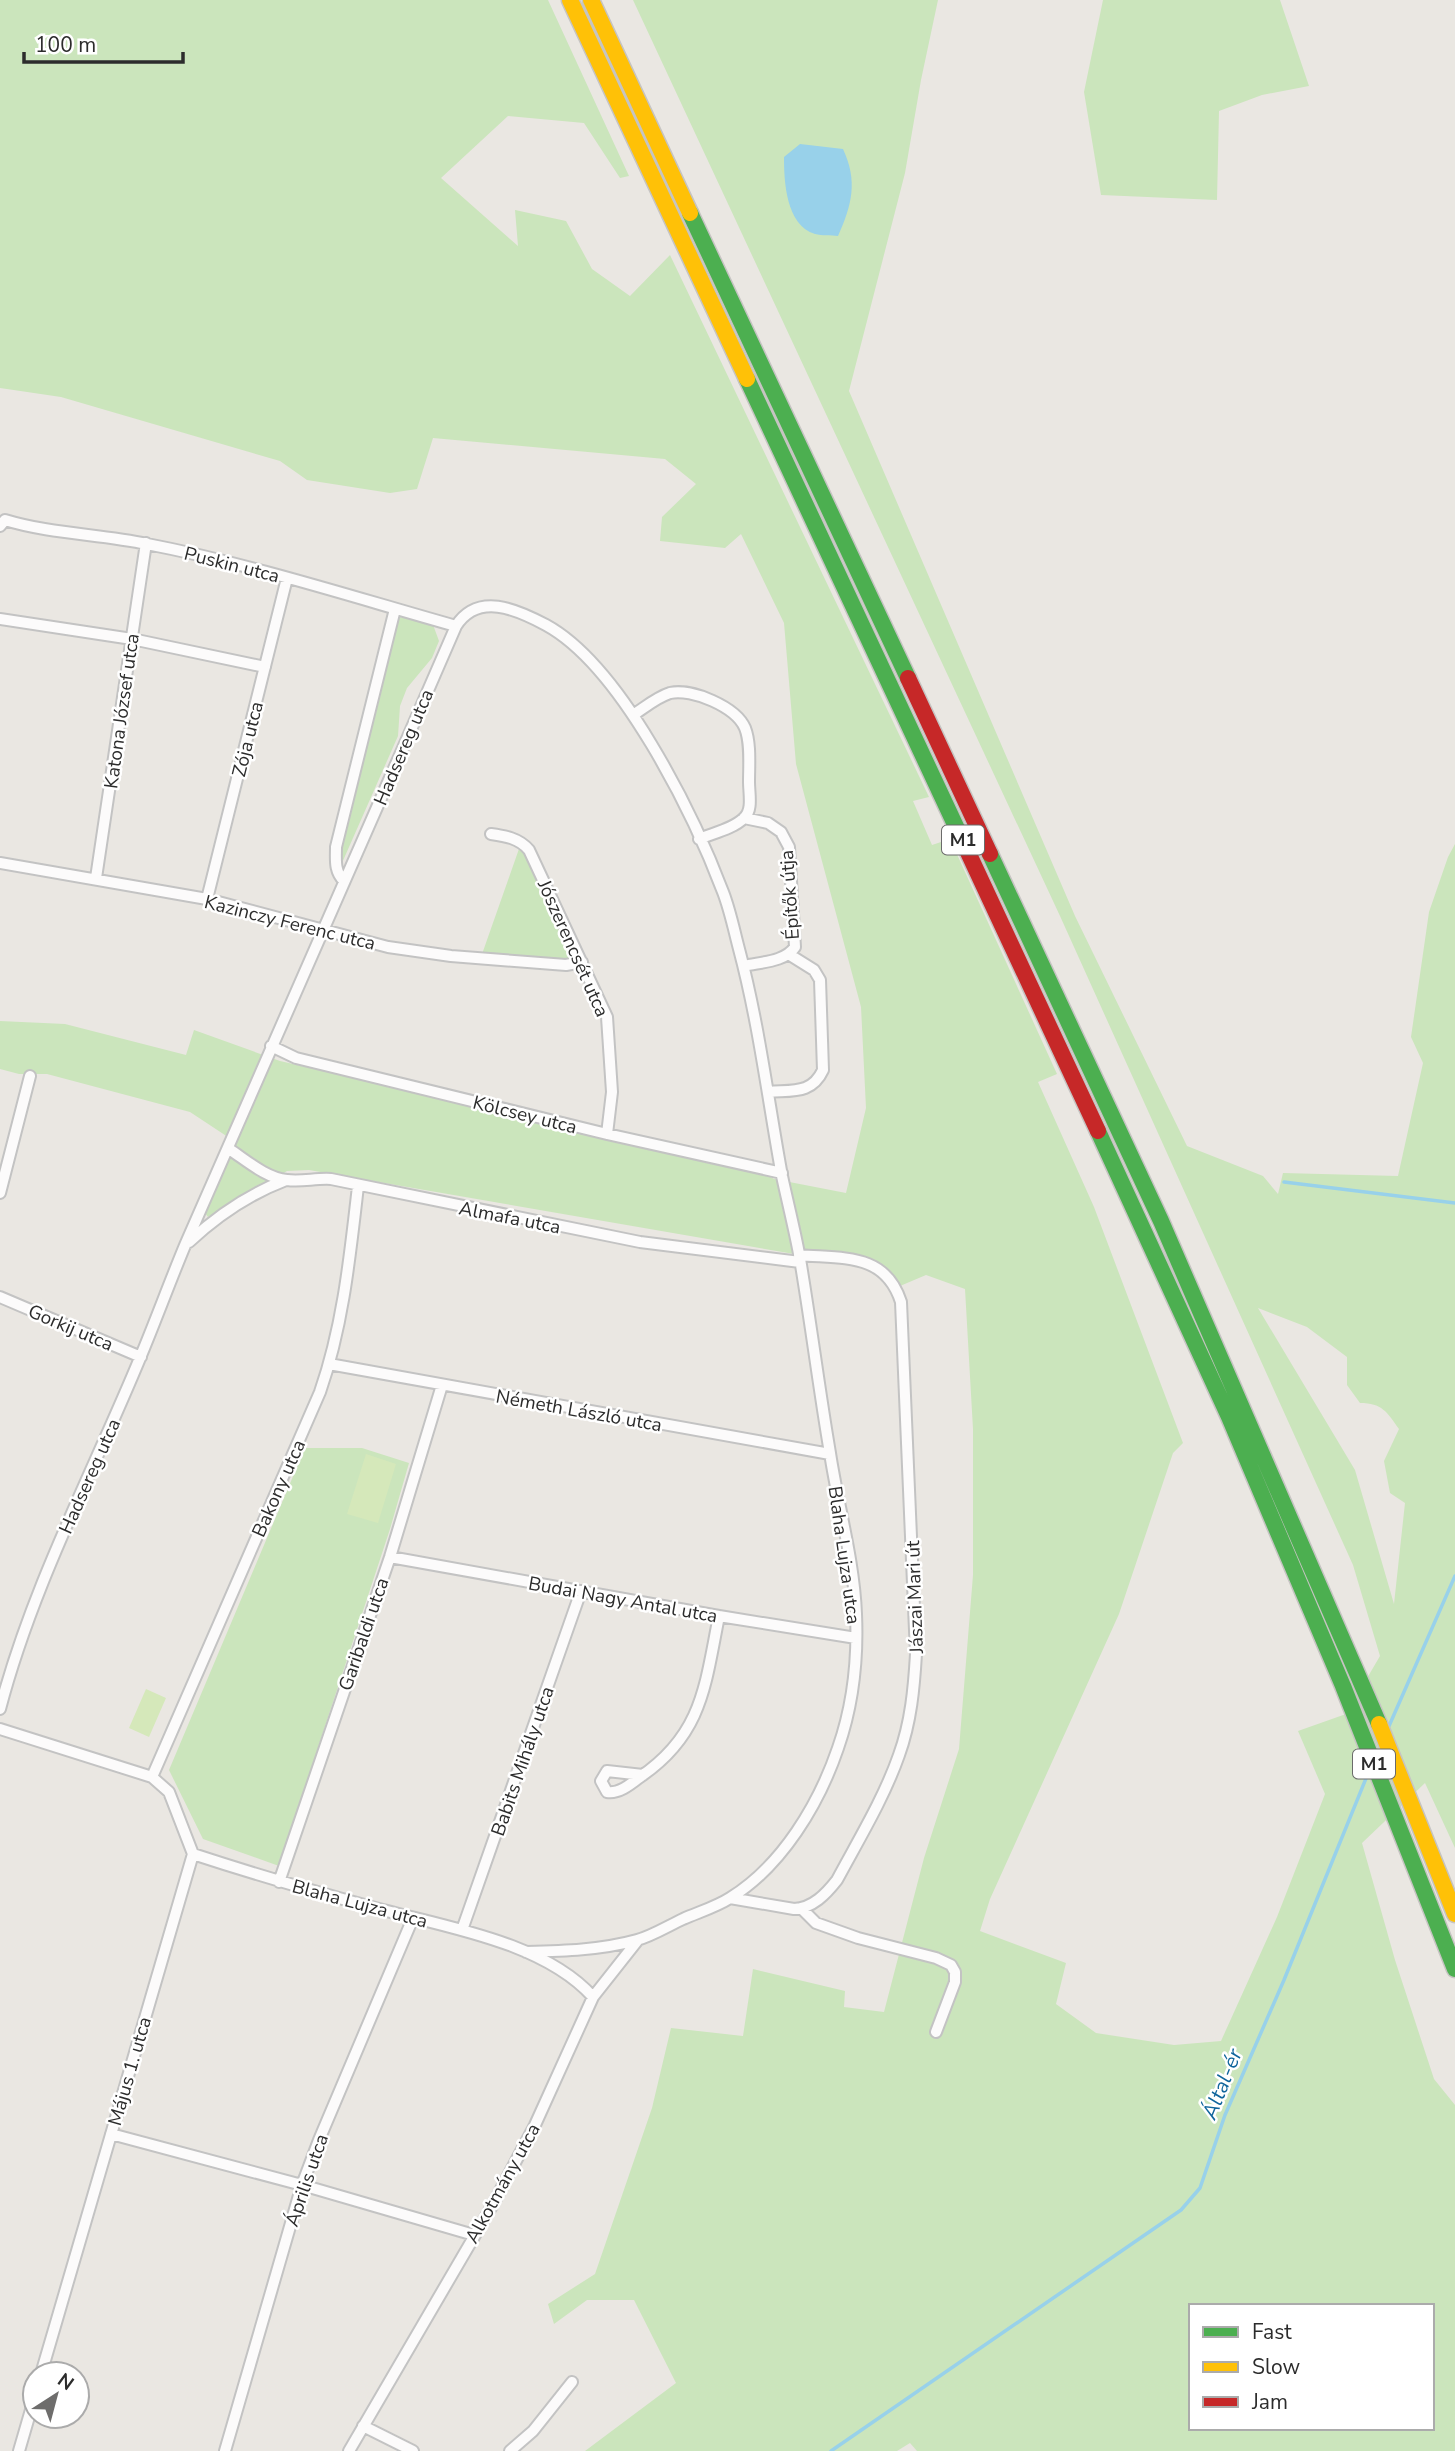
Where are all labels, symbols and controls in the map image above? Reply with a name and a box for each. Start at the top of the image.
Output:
scale bar [24,21,184,65]
text: 100 m [35,31,96,59]
street label: Puskin utca [181,541,282,589]
street label: Katona József utca [98,632,146,790]
street label: Hadsereg utca [368,685,440,809]
street label: Zója utca [226,699,270,780]
road number: M1 [942,826,984,854]
street label: Építők útja [774,849,806,941]
street label: Jószerencsét utca [531,875,615,1021]
street label: Kazinczy Ferenc utca [201,889,378,957]
street label: Kölcsey utca [470,1089,579,1140]
street label: Almafa utca [457,1195,563,1241]
street label: Gorkij utca [24,1298,117,1358]
street label: Németh László utca [494,1384,664,1438]
street label: Hadsereg utca [53,1415,127,1538]
street label: Bakony utca [246,1436,312,1541]
street label: Blaha Lujza utca [821,1484,867,1626]
street label: Jászai Mari út [900,1540,930,1655]
street label: Budai Nagy Antal utca [526,1571,719,1629]
street label: Garibaldi utca [332,1574,395,1694]
street label: Babits Mihály utca [485,1683,561,1840]
road number: M1 [1353,1750,1395,1778]
street label: Blaha Lujza utca [289,1873,430,1935]
street label: Május 1. utca [102,2014,158,2129]
water label: Által-ér [1195,2044,1249,2124]
street label: Alkotmány utca [459,2119,547,2248]
street label: Április utca [279,2131,335,2230]
legend [1189,2304,1434,2430]
text: Fast [1252,2318,1292,2346]
text: Slow [1252,2353,1301,2381]
north arrow [21,2360,91,2430]
text: N [52,2367,79,2397]
text: Jam [1251,2388,1288,2416]

